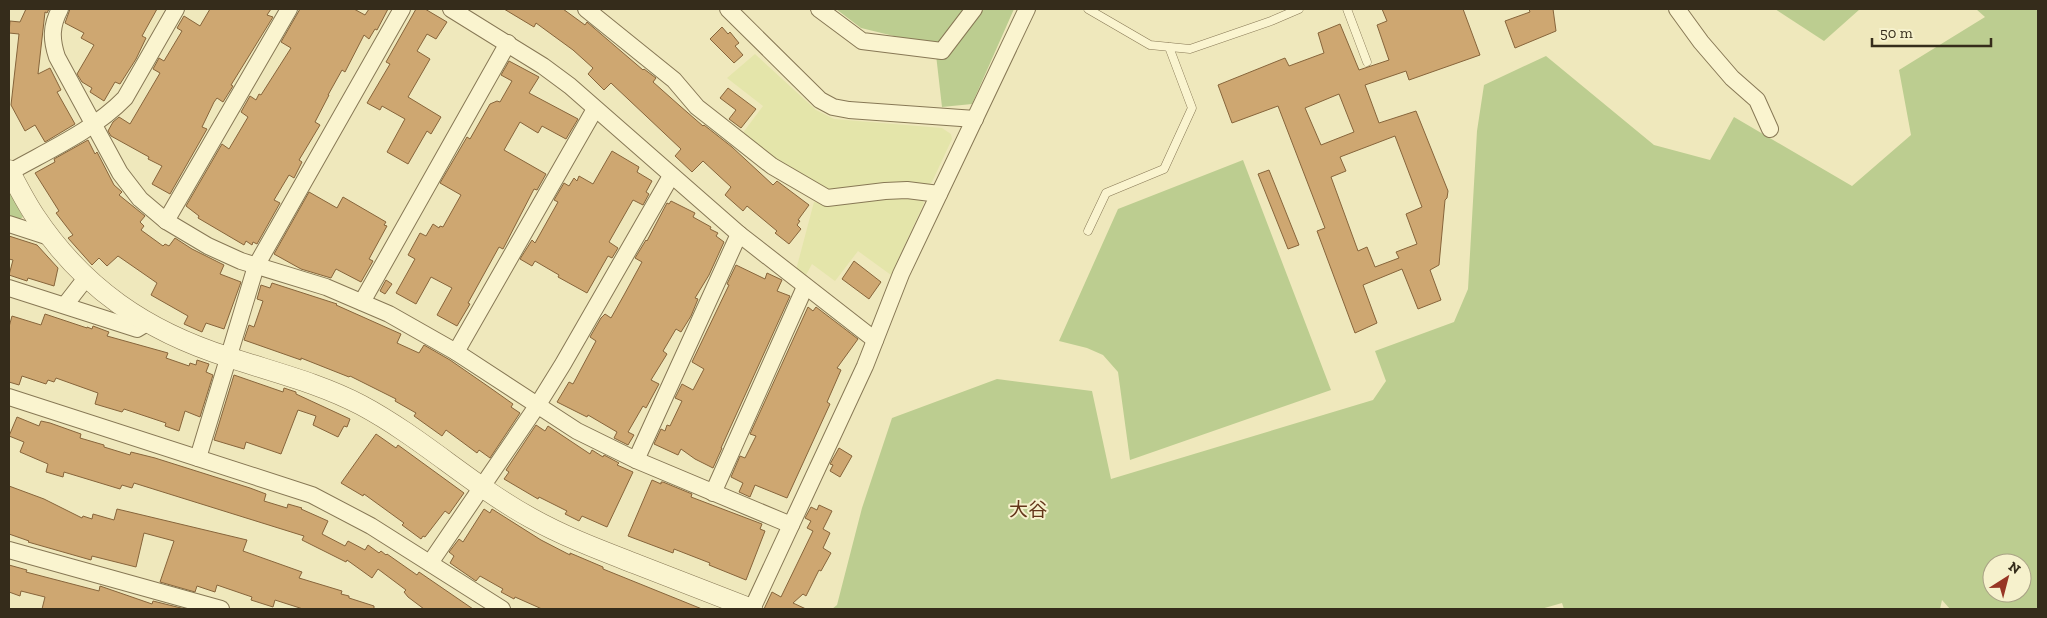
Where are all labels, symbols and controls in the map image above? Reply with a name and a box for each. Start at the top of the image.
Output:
scale bar [1872,15,1991,47]
text: 50 m [1880,24,1913,42]
district label: 大谷 [1009,498,1047,521]
north arrow [1982,553,2032,603]
text: N [2005,558,2024,578]

